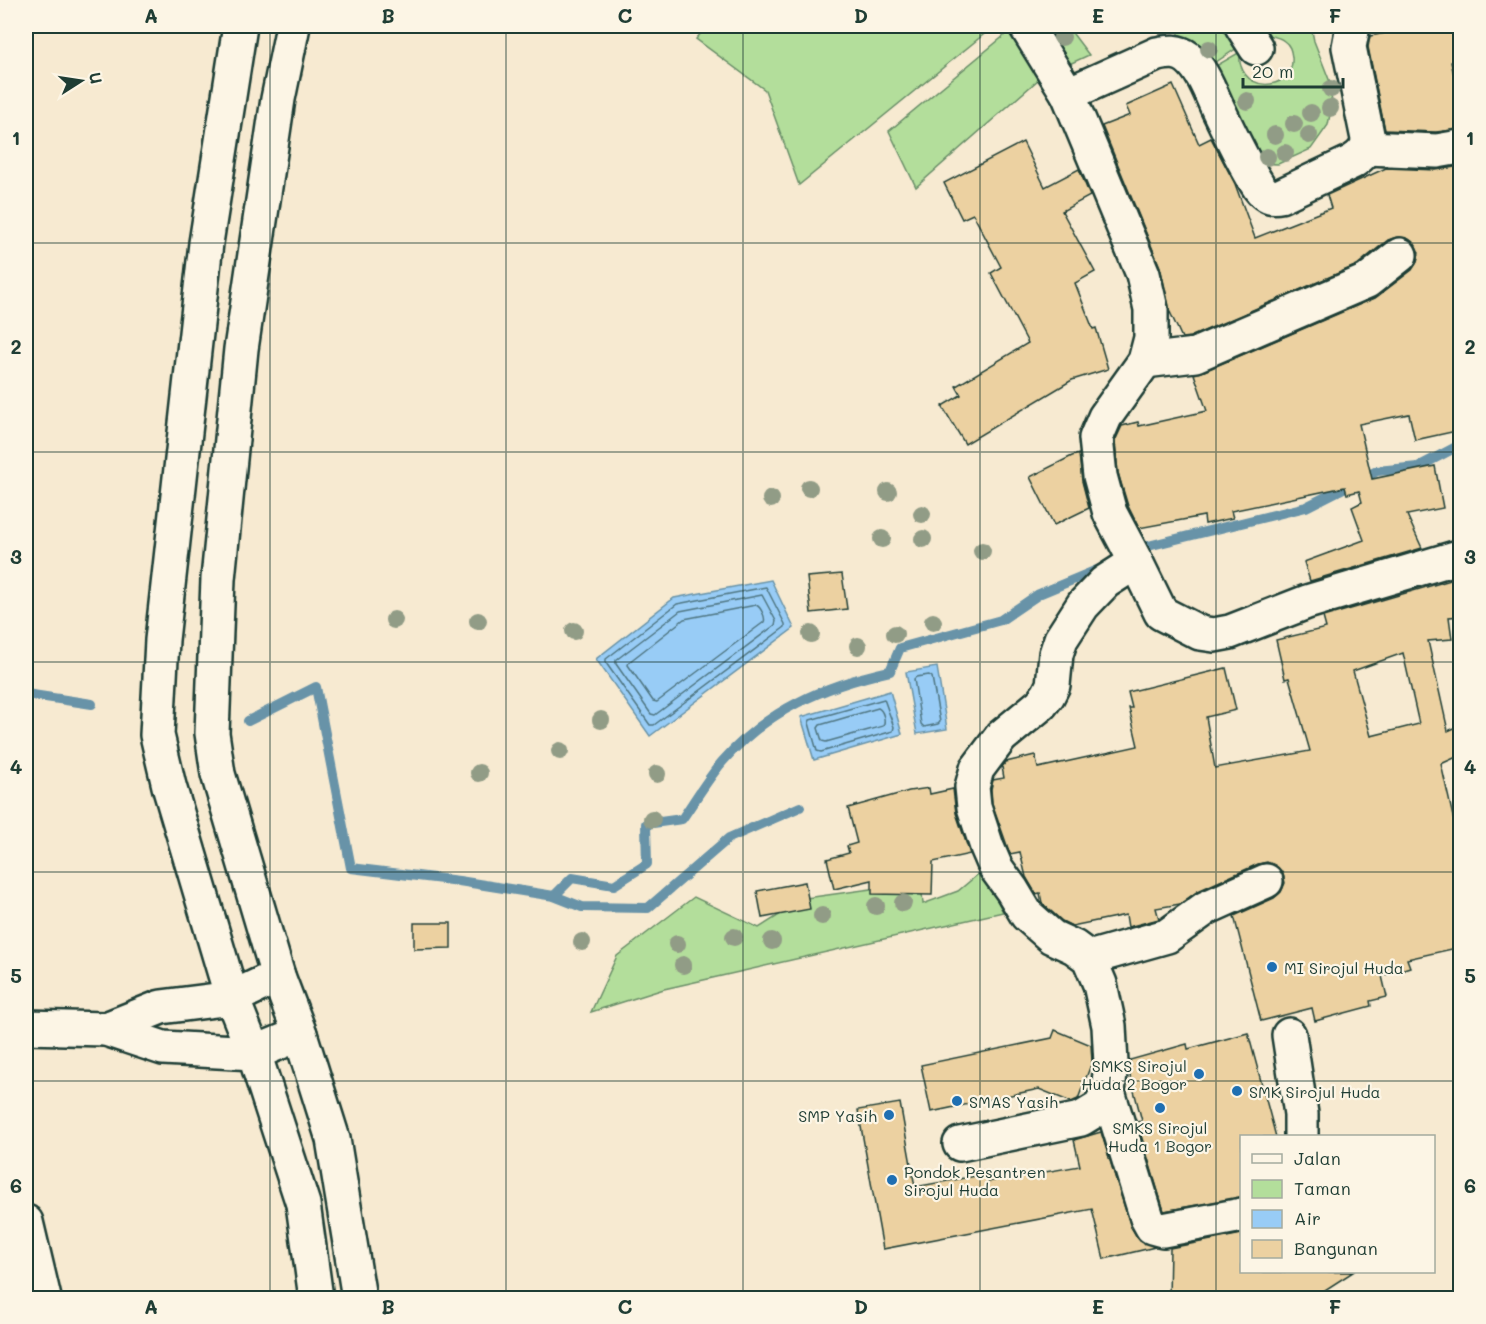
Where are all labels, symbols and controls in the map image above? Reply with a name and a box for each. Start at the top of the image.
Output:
text: A [144,2,158,28]
text: B [381,2,395,28]
text: C [618,2,633,28]
text: D [854,2,868,28]
text: E [1092,2,1104,28]
text: F [1329,2,1342,28]
north arrow [51,51,111,111]
scale bar [1243,51,1344,89]
text: 20 m [1252,59,1293,83]
text: U [85,70,108,85]
text: 1 [12,124,20,150]
text: 1 [1466,124,1474,150]
text: 2 [10,333,22,359]
text: 2 [1464,333,1476,359]
text: 3 [10,543,22,569]
text: 3 [1464,543,1476,569]
text: 4 [10,753,23,779]
text: 4 [1464,753,1477,779]
place label: MI Sirojul Huda [1284,957,1404,978]
marker: MI Sirojul Huda [1265,960,1279,974]
text: 5 [10,962,22,988]
text: 5 [1464,962,1476,988]
place label: SMKS Sirojul Huda 2 Bogor [1081,1055,1187,1094]
marker: SMKS Sirojul Huda 2 Bogor [1192,1067,1206,1081]
place label: SMK Sirojul Huda [1249,1081,1381,1102]
marker: SMK Sirojul Huda [1230,1084,1244,1098]
place label: SMAS Yasih [969,1091,1058,1112]
marker: SMAS Yasih [950,1094,964,1108]
marker: SMKS Sirojul Huda 1 Bogor [1153,1101,1167,1115]
place label: SMP Yasih [798,1105,877,1126]
marker: SMP Yasih [882,1108,896,1122]
place label: SMKS Sirojul Huda 1 Bogor [1108,1117,1212,1156]
legend [1240,1135,1435,1273]
text: Jalan [1294,1146,1341,1170]
place label: Pondok Pesantren Sirojul Huda [904,1161,1046,1200]
text: 6 [10,1172,22,1198]
text: 6 [1464,1172,1476,1198]
marker: Pondok Pesantren Sirojul Huda [885,1173,899,1187]
text: Taman [1294,1176,1351,1200]
text: Air [1294,1206,1321,1230]
text: Bangunan [1294,1236,1378,1260]
text: A [144,1293,158,1319]
text: B [381,1293,395,1319]
text: C [618,1293,633,1319]
text: D [854,1293,868,1319]
text: E [1092,1293,1104,1319]
text: F [1329,1293,1342,1319]

